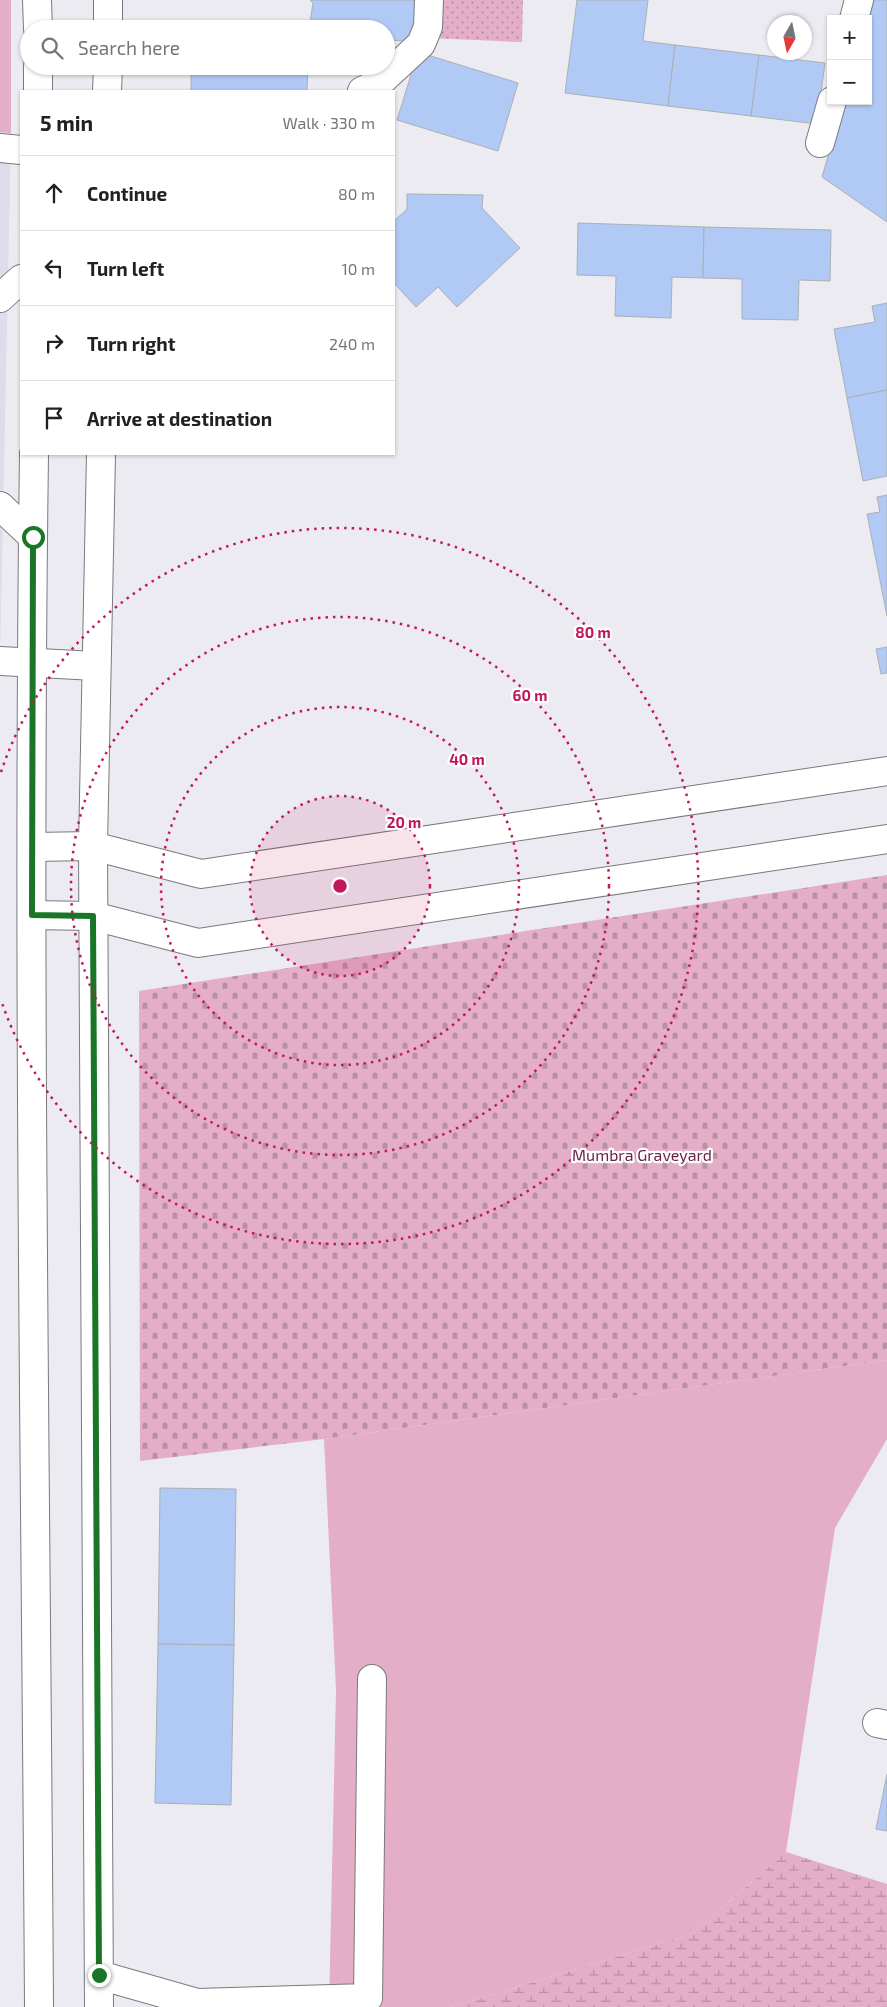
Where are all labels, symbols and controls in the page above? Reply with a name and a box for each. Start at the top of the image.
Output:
north arrow [767,15,812,60]
map controls [827,15,872,105]
button: + [827,15,872,60]
search box [20,20,395,75]
icon: search [38,34,66,62]
text: Search here [78,36,180,59]
button: − [827,60,872,105]
text: 5 min [40,110,93,135]
text: Walk · 330 m [283,113,375,132]
icon: ahead [40,179,68,207]
text: Continue [87,182,167,205]
text: 80 m [338,184,375,203]
icon: left [40,254,68,282]
text: Turn left [87,257,164,280]
text: 10 m [341,259,375,278]
icon: right [40,329,68,357]
text: Turn right [87,332,175,355]
text: 240 m [329,334,375,353]
icon: arrive [40,404,68,432]
text: Arrive at destination [87,407,272,430]
route start [22,526,45,549]
text: 80 m [575,623,611,641]
text: 60 m [513,686,547,704]
text: 40 m [449,750,485,768]
text: 20 m [387,813,421,831]
centre of rings [331,877,349,895]
park label: Mumbra Graveyard [572,1145,712,1164]
route end [88,1964,111,1987]

